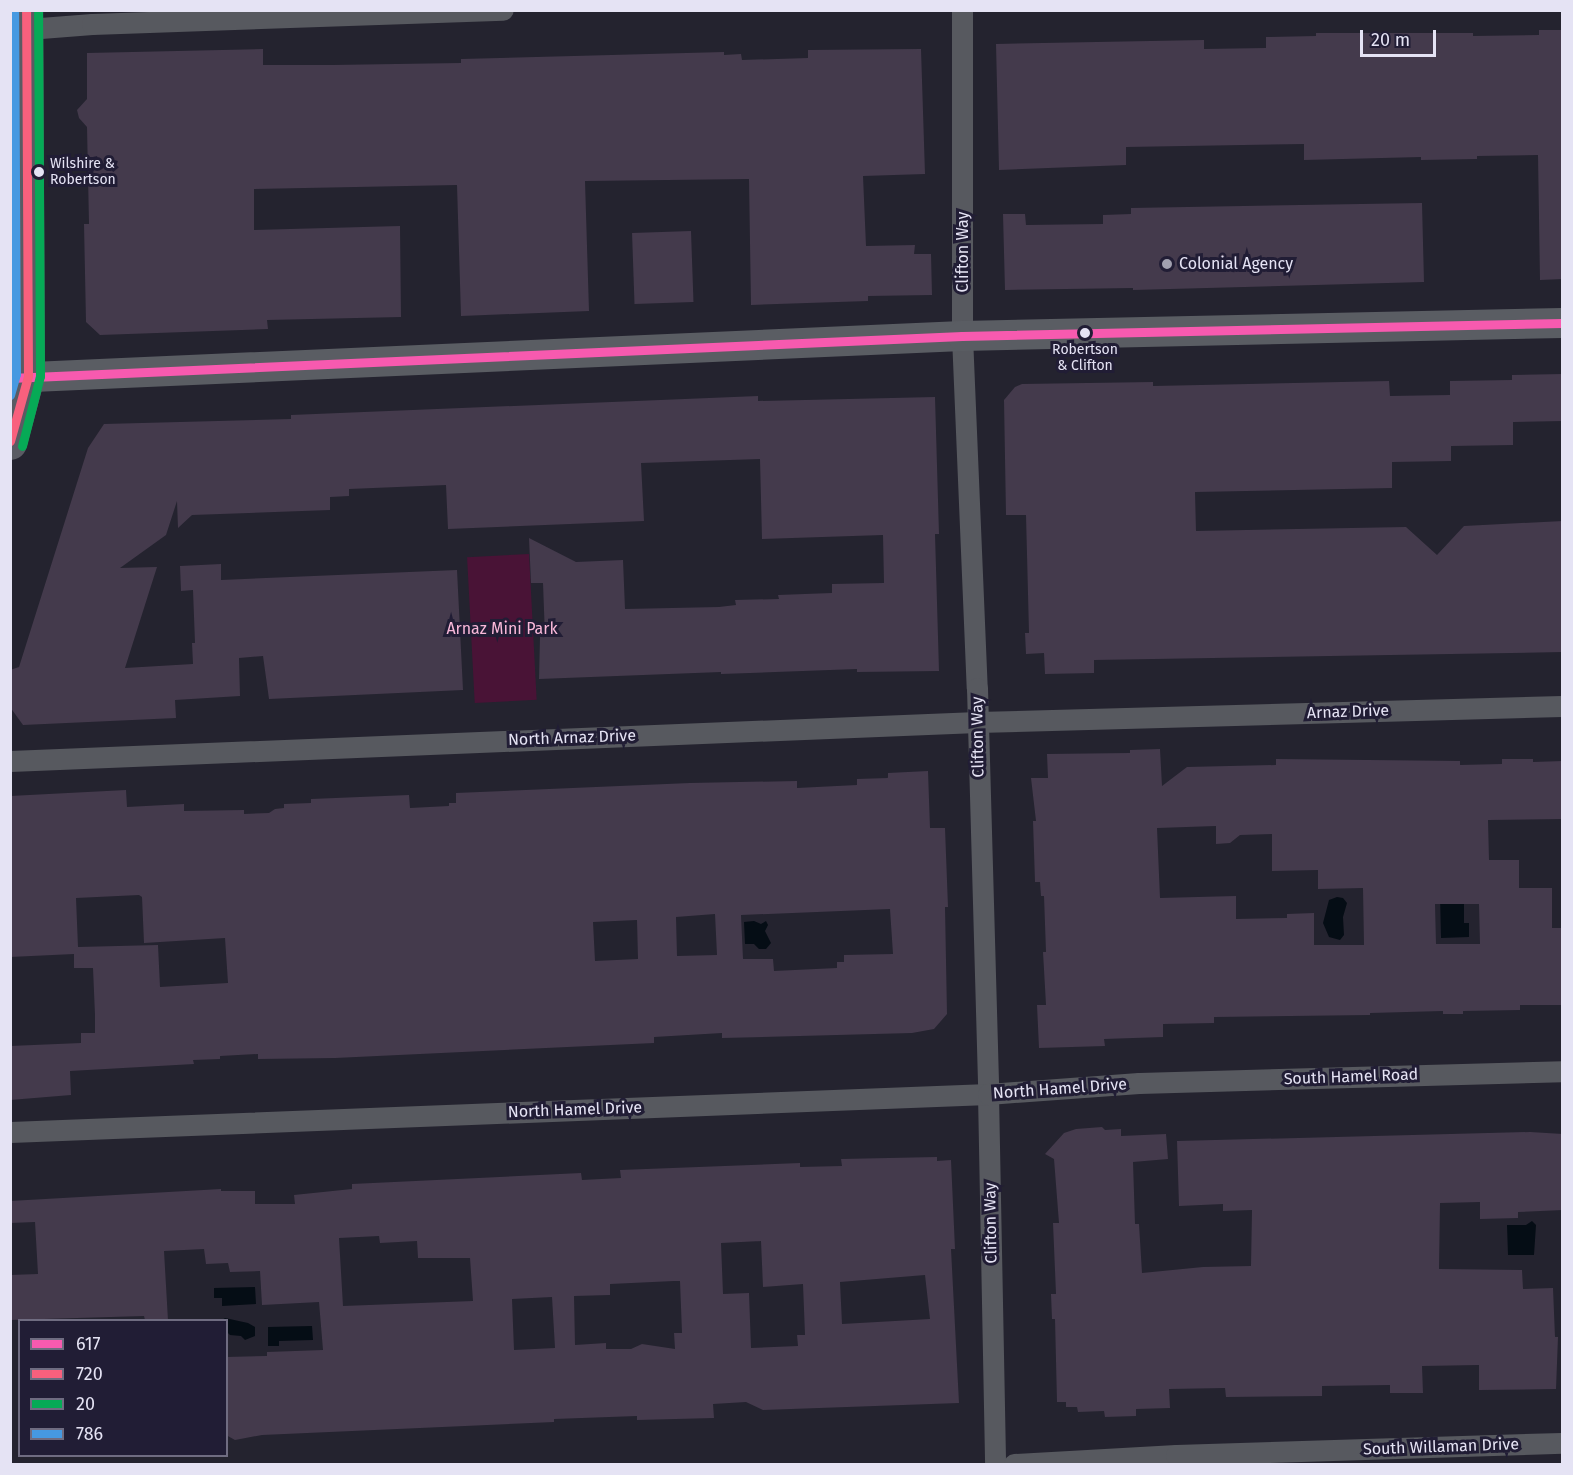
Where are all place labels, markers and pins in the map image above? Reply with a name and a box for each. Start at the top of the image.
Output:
place label: Wilshire & Robertson [50,156,116,188]
marker: Wilshire & Robertson [33,166,45,178]
place label: Colonial Agency [1179,254,1293,274]
marker: Colonial Agency [1160,257,1174,271]
marker: Robertson & Clifton [1079,327,1091,339]
place label: Robertson & Clifton [1052,342,1118,374]

